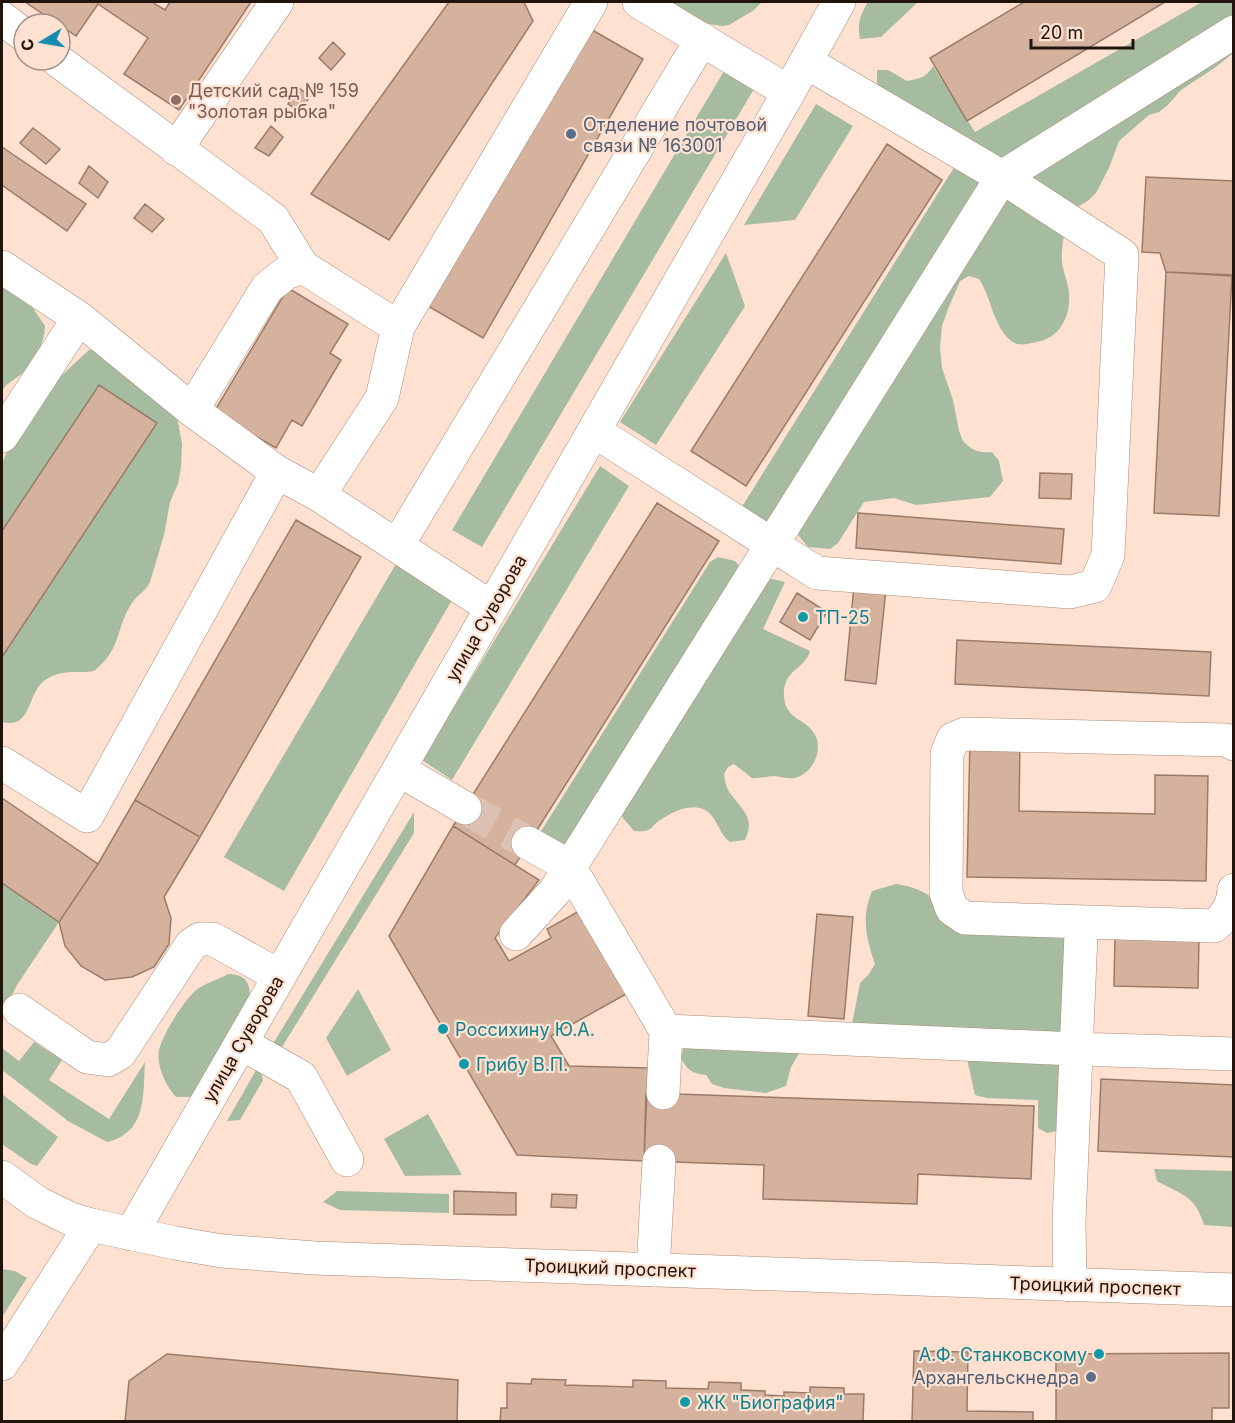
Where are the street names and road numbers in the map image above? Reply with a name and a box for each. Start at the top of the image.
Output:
street label: улица Суворова [441,551,531,685]
street label: улица Суворова [198,972,288,1106]
street label: Троицкий проспект [524,1255,697,1282]
street label: Троицкий проспект [1009,1273,1182,1300]

